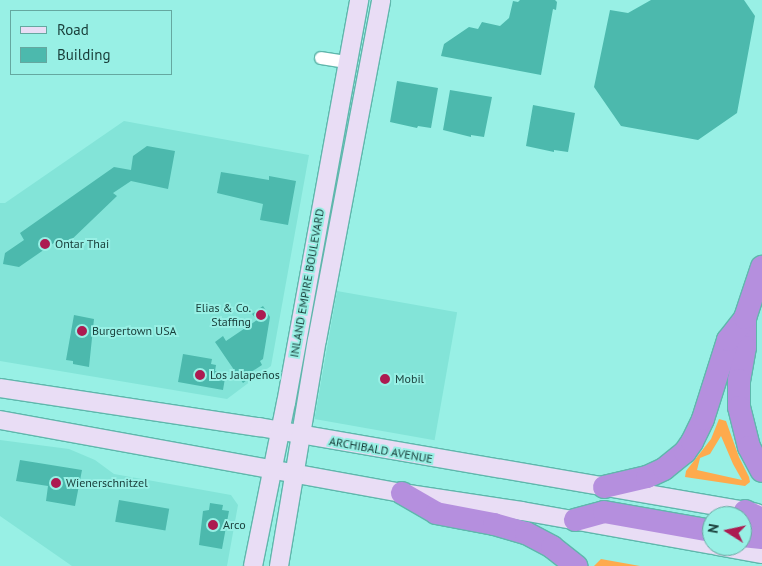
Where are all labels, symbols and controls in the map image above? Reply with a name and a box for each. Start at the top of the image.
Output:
legend [10,10,172,75]
text: Road [57,20,89,39]
text: Building [57,45,111,64]
street label: INLAND EMPIRE BOULEVARD [287,207,327,359]
place label: Ontar Thai [55,237,109,251]
marker: Ontar Thai [39,238,51,250]
place label: Elias & Co. Staffing [195,301,251,329]
marker: Elias & Co. Staffing [255,309,267,321]
place label: Burgertown USA [92,324,177,338]
marker: Burgertown USA [76,325,88,337]
place label: Los Jalapeños [210,368,280,382]
marker: Los Jalapeños [194,369,206,381]
place label: Mobil [395,372,424,386]
marker: Mobil [379,373,391,385]
street label: ARCHIBALD AVENUE [328,434,434,466]
place label: Wienerschnitzel [66,476,148,490]
marker: Wienerschnitzel [50,477,62,489]
north arrow [702,506,752,556]
place label: Arco [223,518,246,532]
marker: Arco [207,519,219,531]
text: N [704,522,723,535]

